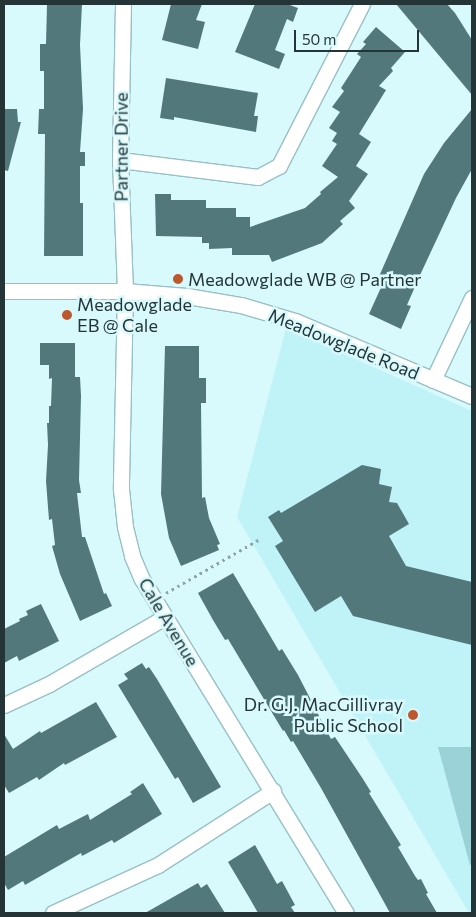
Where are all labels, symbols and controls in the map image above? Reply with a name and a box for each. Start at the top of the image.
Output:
scale bar [296,20,421,52]
text: 50 m [302,30,336,48]
street label: Partner Drive [110,92,132,202]
place label: Meadowglade WB @ Partner [188,268,421,290]
marker: Meadowglade WB @ Partner [172,273,184,285]
place label: Meadowglade EB @ Cale [77,294,192,336]
street label: Meadowglade Road [266,304,422,384]
marker: Meadowglade EB @ Cale [61,309,73,321]
street label: Cale Avenue [134,574,204,670]
place label: Dr. G.J. MacGillivray Public School [244,694,403,736]
marker: Dr. G.J. MacGillivray Public School [407,709,419,721]

